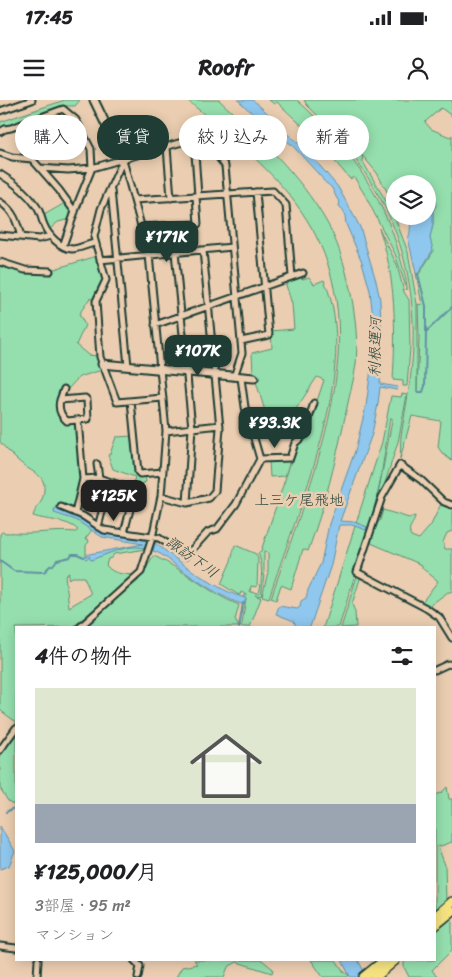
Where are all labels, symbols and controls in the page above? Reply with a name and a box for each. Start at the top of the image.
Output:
text: 17:45 [25,1,73,34]
text: Roofr [199,48,253,87]
icon: menu [20,54,48,82]
icon: person [404,54,432,82]
chip: 購入 [15,115,87,160]
chip: 賃貸 [97,115,169,160]
chip: 絞り込み [179,115,287,160]
chip: 新着 [297,115,369,160]
map controls [386,175,436,225]
button: layers [386,175,436,225]
pin: ¥171K [132,220,202,263]
text: ¥171K [146,222,188,251]
water label: 利根運河 [361,315,389,377]
pin: ¥107K [163,334,233,377]
text: ¥107K [176,336,220,365]
pin: ¥93.3K [234,406,316,449]
text: ¥93.3K [250,408,300,437]
pin: ¥125K [79,480,149,522]
text: ¥125K [92,481,136,510]
district label: 上三ケ尾飛地 [254,487,344,513]
water label: 諏訪下川 [160,529,224,585]
text: 4件の物件 [35,637,132,675]
icon: filters [388,642,416,670]
icon: home [181,721,271,811]
text: ¥125,000/月 [35,853,158,891]
text: 3部屋 · 95 m² [35,891,131,920]
text: マンション [35,920,114,949]

